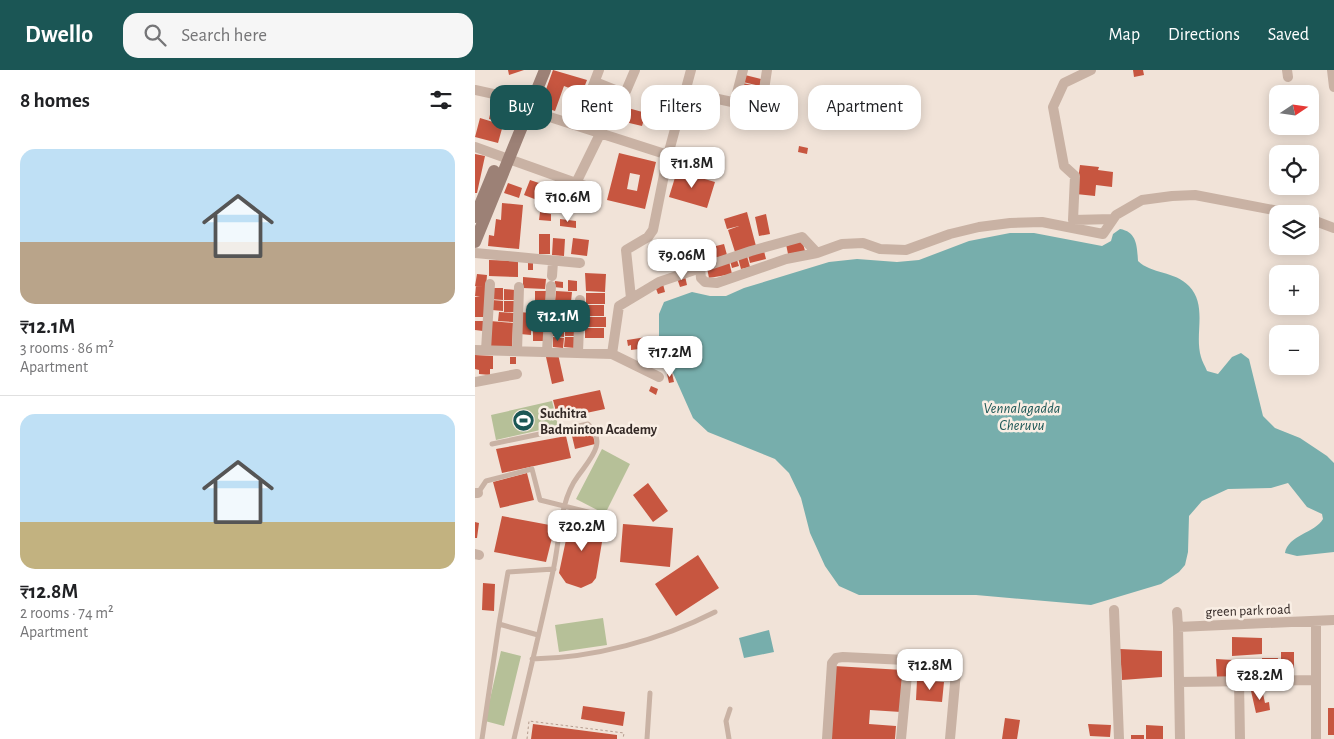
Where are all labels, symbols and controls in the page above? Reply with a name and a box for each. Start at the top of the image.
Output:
search box [123,13,473,58]
icon: search [141,21,169,49]
text: Dwello [25,23,93,47]
text: Search here [181,26,267,45]
text: Map [1109,26,1140,44]
text: Directions [1168,26,1240,44]
text: Saved [1268,26,1309,44]
chip: Buy [490,85,552,130]
chip: Rent [562,85,631,130]
chip: Filters [641,85,720,130]
chip: New [730,85,798,130]
chip: Apartment [808,85,921,130]
north arrow [1269,85,1319,135]
map controls [1269,85,1319,375]
icon: filters [427,86,455,114]
text: 8 homes [20,90,90,111]
button: locate [1269,145,1319,195]
pin: ₹11.8M [651,146,733,189]
text: ₹11.8M [671,155,713,171]
pin: ₹10.6M [527,180,609,223]
icon: home [193,181,283,271]
text: ₹10.6M [546,189,590,205]
button: layers [1269,205,1319,255]
pin: ₹9.06M [641,238,723,281]
text: ₹9.06M [659,247,705,263]
button: + [1269,265,1319,315]
pin: ₹12.1M [517,300,599,342]
text: ₹12.1M [537,308,579,324]
text: ₹12.1M [20,316,75,337]
button: − [1269,325,1319,375]
pin: ₹17.2M [629,336,711,378]
text: 3 rooms · 86 m² [20,340,114,356]
text: ₹17.2M [648,344,692,360]
text: Apartment [20,359,88,375]
water label: Vennalagadda Cheruvu [984,401,1060,433]
place label: Suchitra Badminton Academy [540,407,658,437]
sports icon: Suchitra Badminton Academy [512,409,536,433]
icon: home [193,447,283,537]
pin: ₹20.2M [541,510,623,552]
text: ₹20.2M [559,518,605,534]
text: ₹12.8M [20,581,78,602]
street label: green park road [1205,603,1291,619]
text: 2 rooms · 74 m² [20,605,114,621]
text: Apartment [20,624,88,640]
pin: ₹12.8M [889,648,971,691]
text: ₹12.8M [908,657,952,673]
pin: ₹28.2M [1219,658,1301,701]
text: ₹28.2M [1237,667,1283,683]

